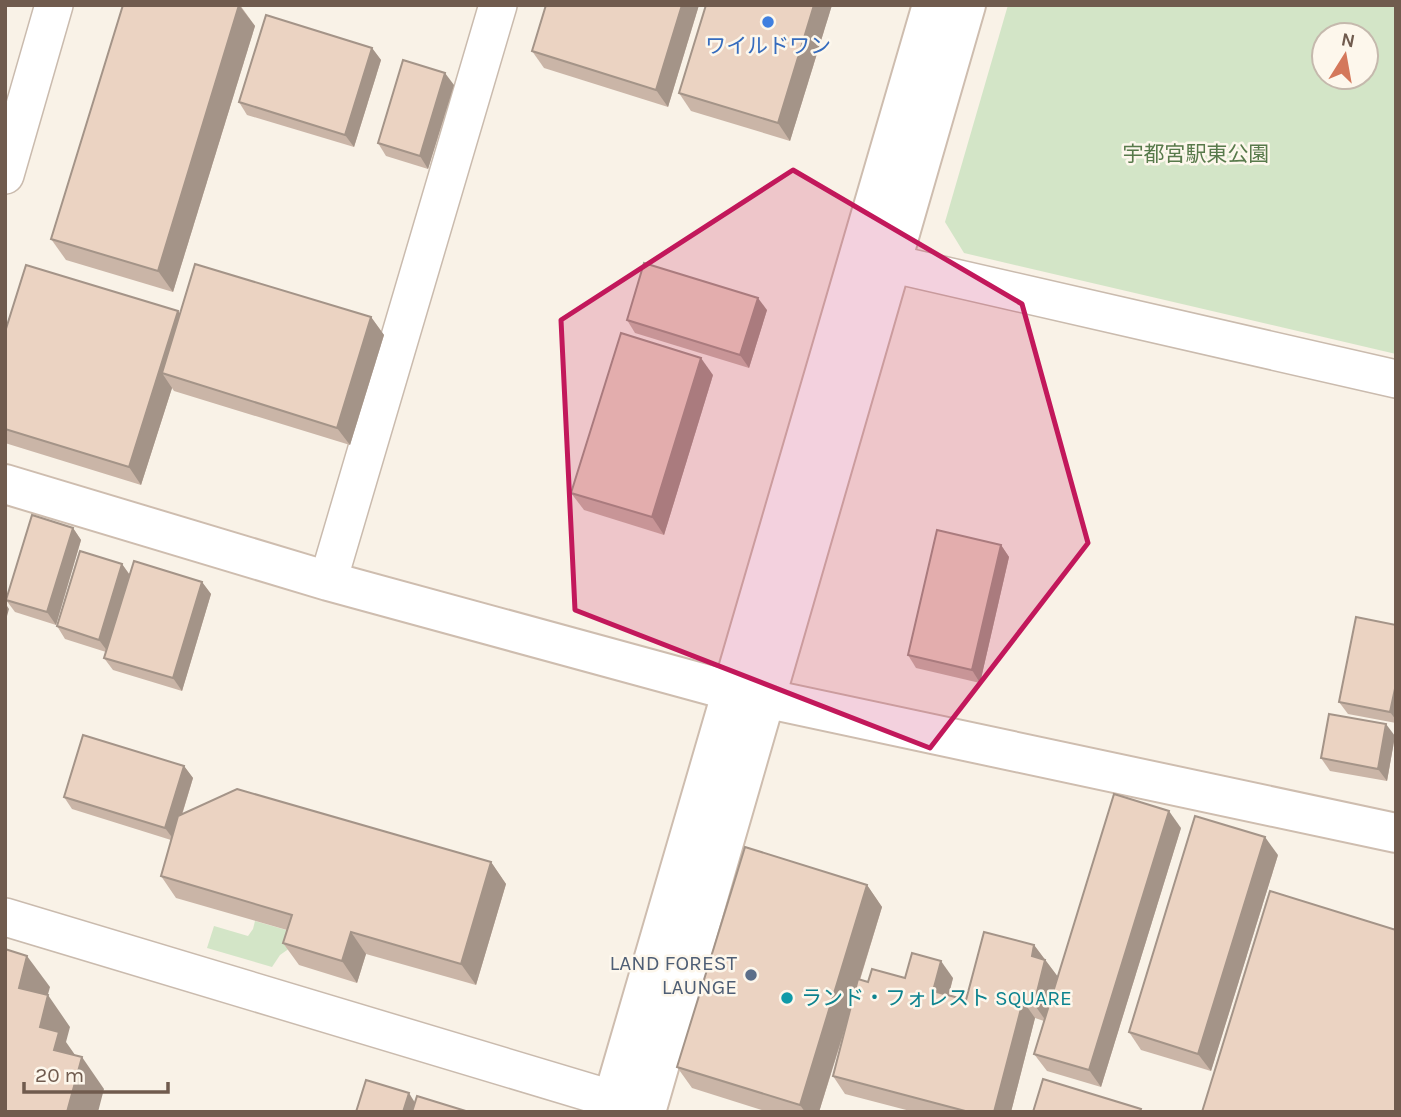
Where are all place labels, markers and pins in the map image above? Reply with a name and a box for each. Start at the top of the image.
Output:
marker: ワイルドワン [760,14,776,30]
place label: ワイルドワン [705,34,831,58]
place label: LAND FOREST LAUNGE [609,951,737,999]
marker: LAND FOREST LAUNGE [743,967,759,983]
place label: ランド・フォレスト SQUARE [801,986,1072,1010]
marker: ランド・フォレスト SQUARE [779,990,795,1006]

